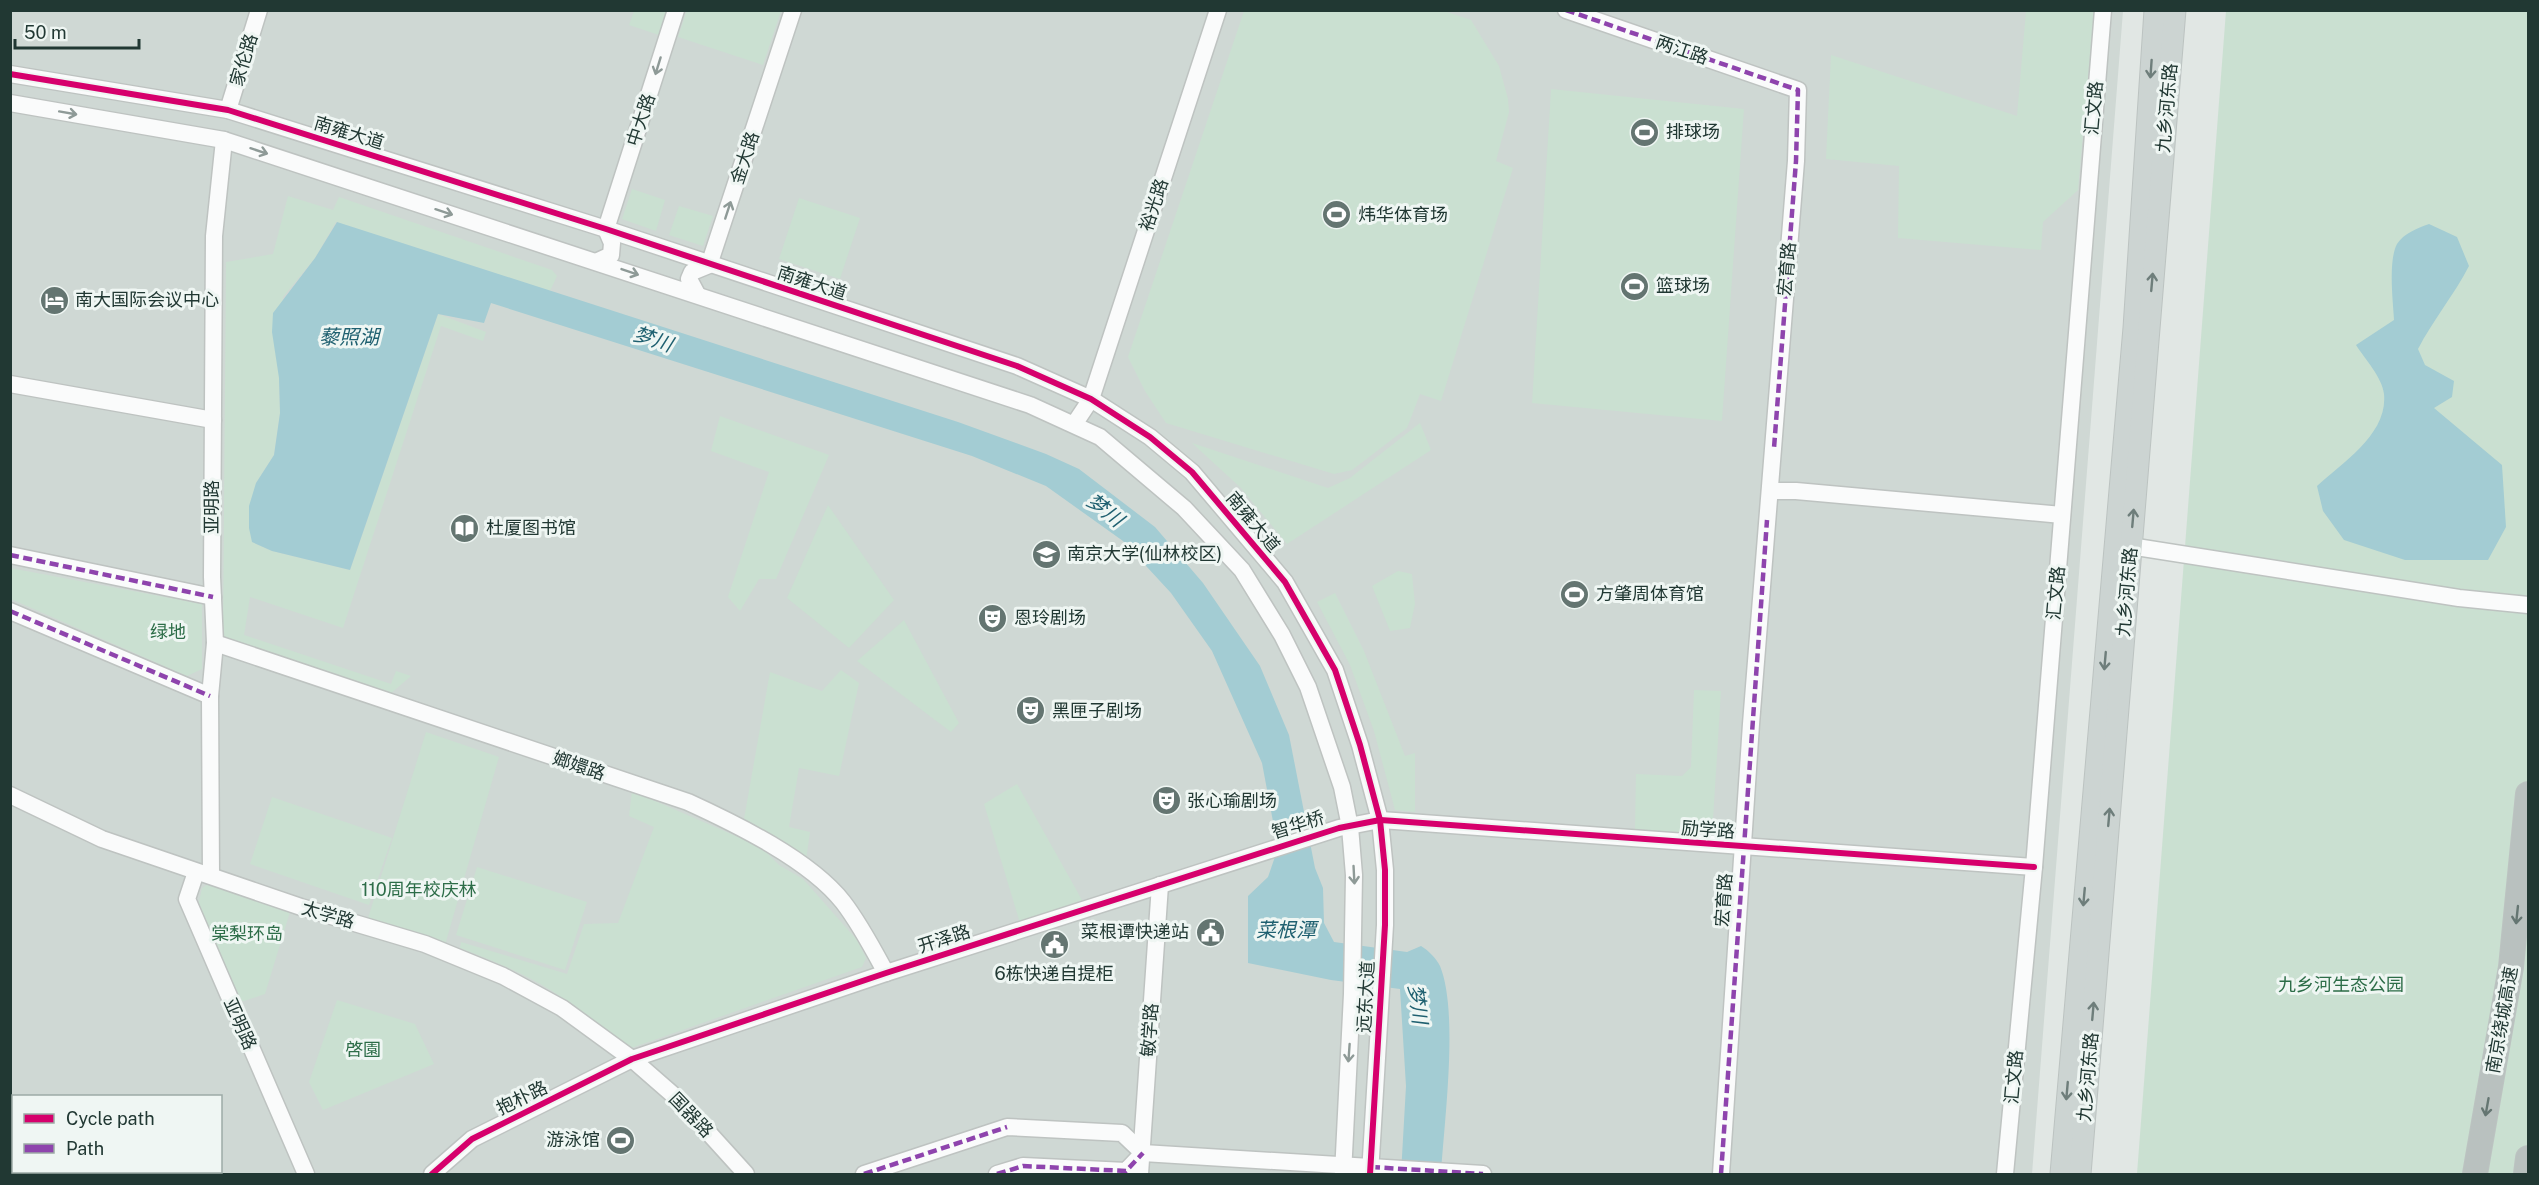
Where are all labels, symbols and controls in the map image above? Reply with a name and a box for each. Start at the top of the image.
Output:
scale bar [15,12,140,50]
text: 50 m [24,22,67,43]
street label: 家伦路 [226,31,261,89]
street label: 两江路 [1653,31,1711,68]
one-way arrow [652,56,663,75]
one-way arrow [2145,58,2156,78]
street label: 九乡河东路 [2152,62,2181,154]
street label: 汇文路 [2081,80,2106,136]
street label: 中大路 [622,91,659,149]
one-way arrow [58,108,78,119]
street label: 南雍大道 [312,112,387,153]
sports icon: 排球场 [1629,116,1661,148]
place label: 排球场 [1666,121,1720,142]
street label: 金大路 [726,129,763,187]
one-way arrow [249,146,268,157]
street label: 裕光路 [1135,176,1172,234]
sports icon: 炜华体育场 [1321,199,1353,231]
one-way arrow [723,201,734,220]
place label: 炜华体育场 [1358,204,1448,225]
one-way arrow [434,207,453,218]
street label: 宏育路 [1774,241,1799,297]
street label: 南雍大道 [775,261,850,304]
one-way arrow [620,267,639,278]
sports icon: 篮球场 [1619,270,1651,302]
one-way arrow [2147,272,2158,292]
place label: 篮球场 [1656,275,1710,296]
hotel icon: 南大国际会议中心 [38,284,70,316]
place label: 南大国际会议中心 [75,289,219,310]
water label: 梦川 [630,321,678,357]
water label: 藜照湖 [319,325,382,349]
street label: 亚明路 [201,480,222,534]
street label: 南雍大道 [1222,487,1285,556]
water label: 梦川 [1082,488,1130,533]
one-way arrow [2127,509,2138,529]
library icon: 杜厦图书馆 [449,512,481,544]
place label: 杜厦图书馆 [486,517,576,538]
school or university icon: 南京大学(仙林校区) [1030,538,1062,570]
place label: 南京大学(仙林校区) [1067,543,1222,564]
street label: 九乡河东路 [2112,546,2141,638]
street label: 汇文路 [2043,565,2068,621]
sports icon: 方肇周体育馆 [1559,578,1591,610]
place label: 方肇周体育馆 [1596,583,1704,604]
theatre icon: 恩玲剧场 [977,602,1009,634]
place label: 恩玲剧场 [1014,607,1086,628]
park label: 绿地 [150,621,186,642]
one-way arrow [2099,651,2110,671]
theatre icon: 黑匣子剧场 [1015,695,1047,727]
place label: 黑匣子剧场 [1052,700,1142,721]
street label: 嫏嬛路 [550,747,608,784]
theatre icon: 张心瑜剧场 [1150,785,1182,817]
place label: 张心瑜剧场 [1187,790,1277,811]
street label: 智华桥 [1269,807,1327,842]
one-way arrow [2103,808,2114,828]
street label: 励学路 [1680,817,1736,842]
one-way arrow [1348,864,1359,884]
street label: 宏育路 [1711,872,1736,928]
park label: 110周年校庆林 [361,879,477,900]
one-way arrow [2078,887,2089,907]
street label: 太学路 [299,897,357,932]
one-way arrow [2511,904,2522,924]
public building icon: 菜根谭快递站 [1194,916,1226,948]
water label: 菜根潭 [1256,918,1320,942]
street label: 开泽路 [915,920,973,957]
place label: 菜根谭快递站 [1081,921,1189,942]
park label: 棠梨环岛 [211,923,283,944]
public building icon: 6栋快递自提柜 [1038,929,1070,961]
street label: 远东大道 [1353,960,1378,1033]
place label: 6栋快递自提柜 [994,963,1114,984]
street label: 南京绕城高速 [2482,965,2521,1075]
park label: 九乡河生态公园 [2278,974,2404,995]
water label: 梦川 [1404,983,1433,1027]
street label: 亚明路 [220,995,261,1053]
street label: 敏学路 [1137,1002,1162,1058]
one-way arrow [2088,1002,2099,1022]
street label: 九乡河东路 [2073,1031,2102,1123]
park label: 啓園 [345,1039,381,1060]
one-way arrow [1343,1042,1354,1062]
street label: 汇文路 [2001,1049,2026,1105]
street label: 抱朴路 [493,1076,551,1119]
one-way arrow [2061,1081,2072,1101]
street label: 国器路 [665,1088,718,1141]
legend [12,1095,222,1173]
one-way arrow [2481,1097,2492,1117]
text: Cycle path [66,1108,155,1129]
sports icon: 游泳馆 [605,1124,637,1156]
place label: 游泳馆 [546,1129,600,1150]
text: Path [66,1138,104,1159]

